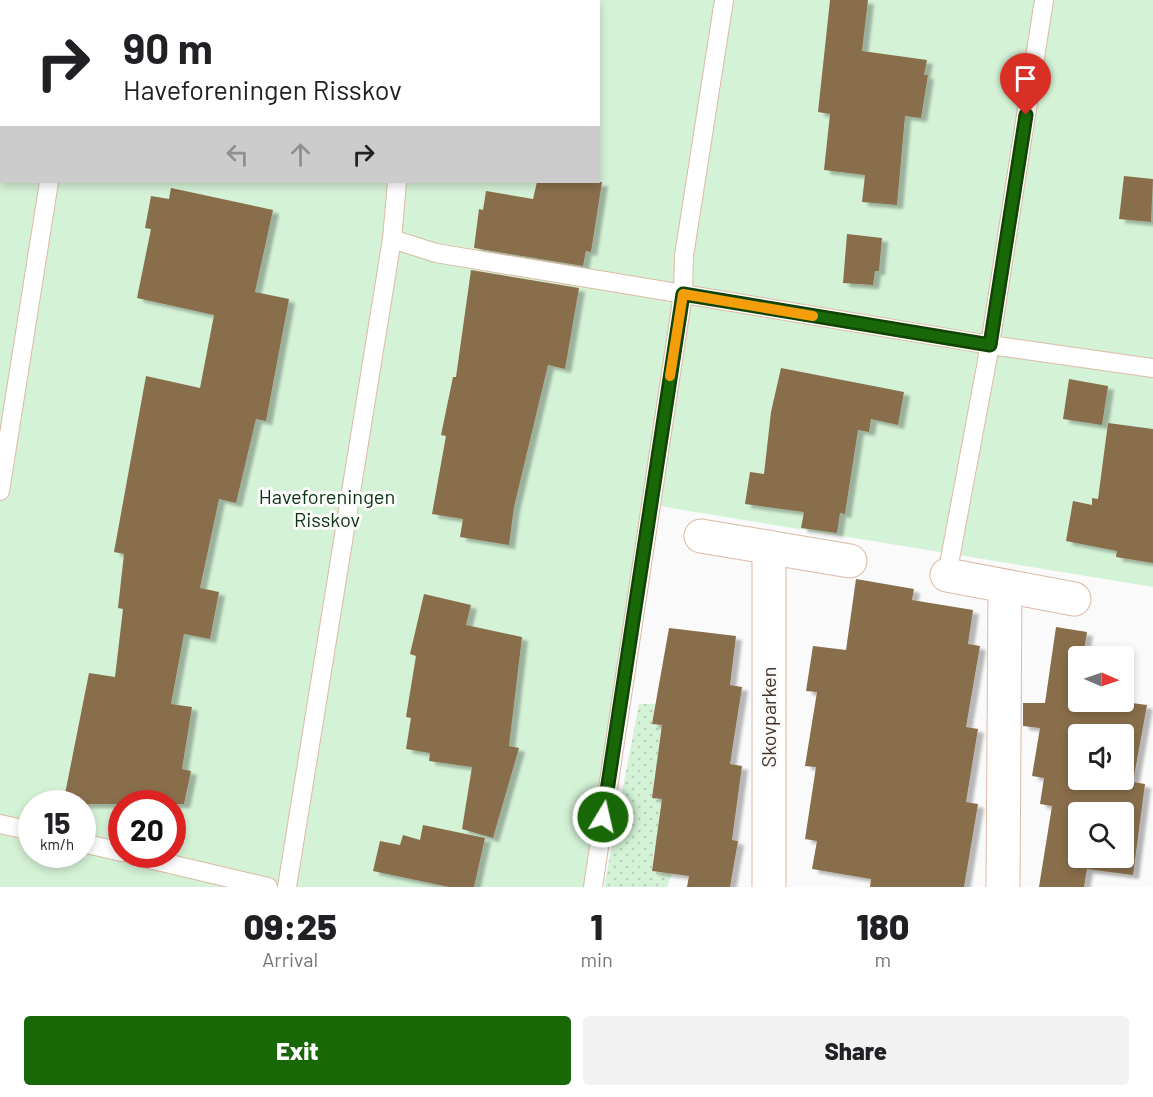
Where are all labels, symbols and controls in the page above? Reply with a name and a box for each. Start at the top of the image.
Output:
text: 90 m [123,22,213,72]
icon: right [24,24,102,102]
pin [1000,53,1051,115]
icon: arrive [1009,62,1042,95]
text: Haveforeningen Risskov [123,73,402,105]
icon: left [221,138,254,171]
icon: ahead [284,138,317,171]
icon: right [347,138,380,171]
park label: Haveforeningen Risskov [259,484,395,531]
north arrow [1068,646,1134,712]
map controls [1068,646,1134,868]
street label: Skovparken [756,667,780,767]
button: sound [1068,724,1134,790]
position arrow [571,785,635,849]
speed limit sign: 20 [108,790,186,868]
button: search [1068,802,1134,868]
text: 15 [44,804,70,840]
text: km/h [40,835,74,853]
text: 09:25 [244,904,337,947]
text: 1 [590,904,603,947]
text: 180 [856,904,909,947]
text: Arrival [262,947,318,971]
text: min [580,947,613,971]
text: m [875,947,891,971]
button: Exit [24,1016,571,1085]
button: Share [583,1016,1129,1085]

